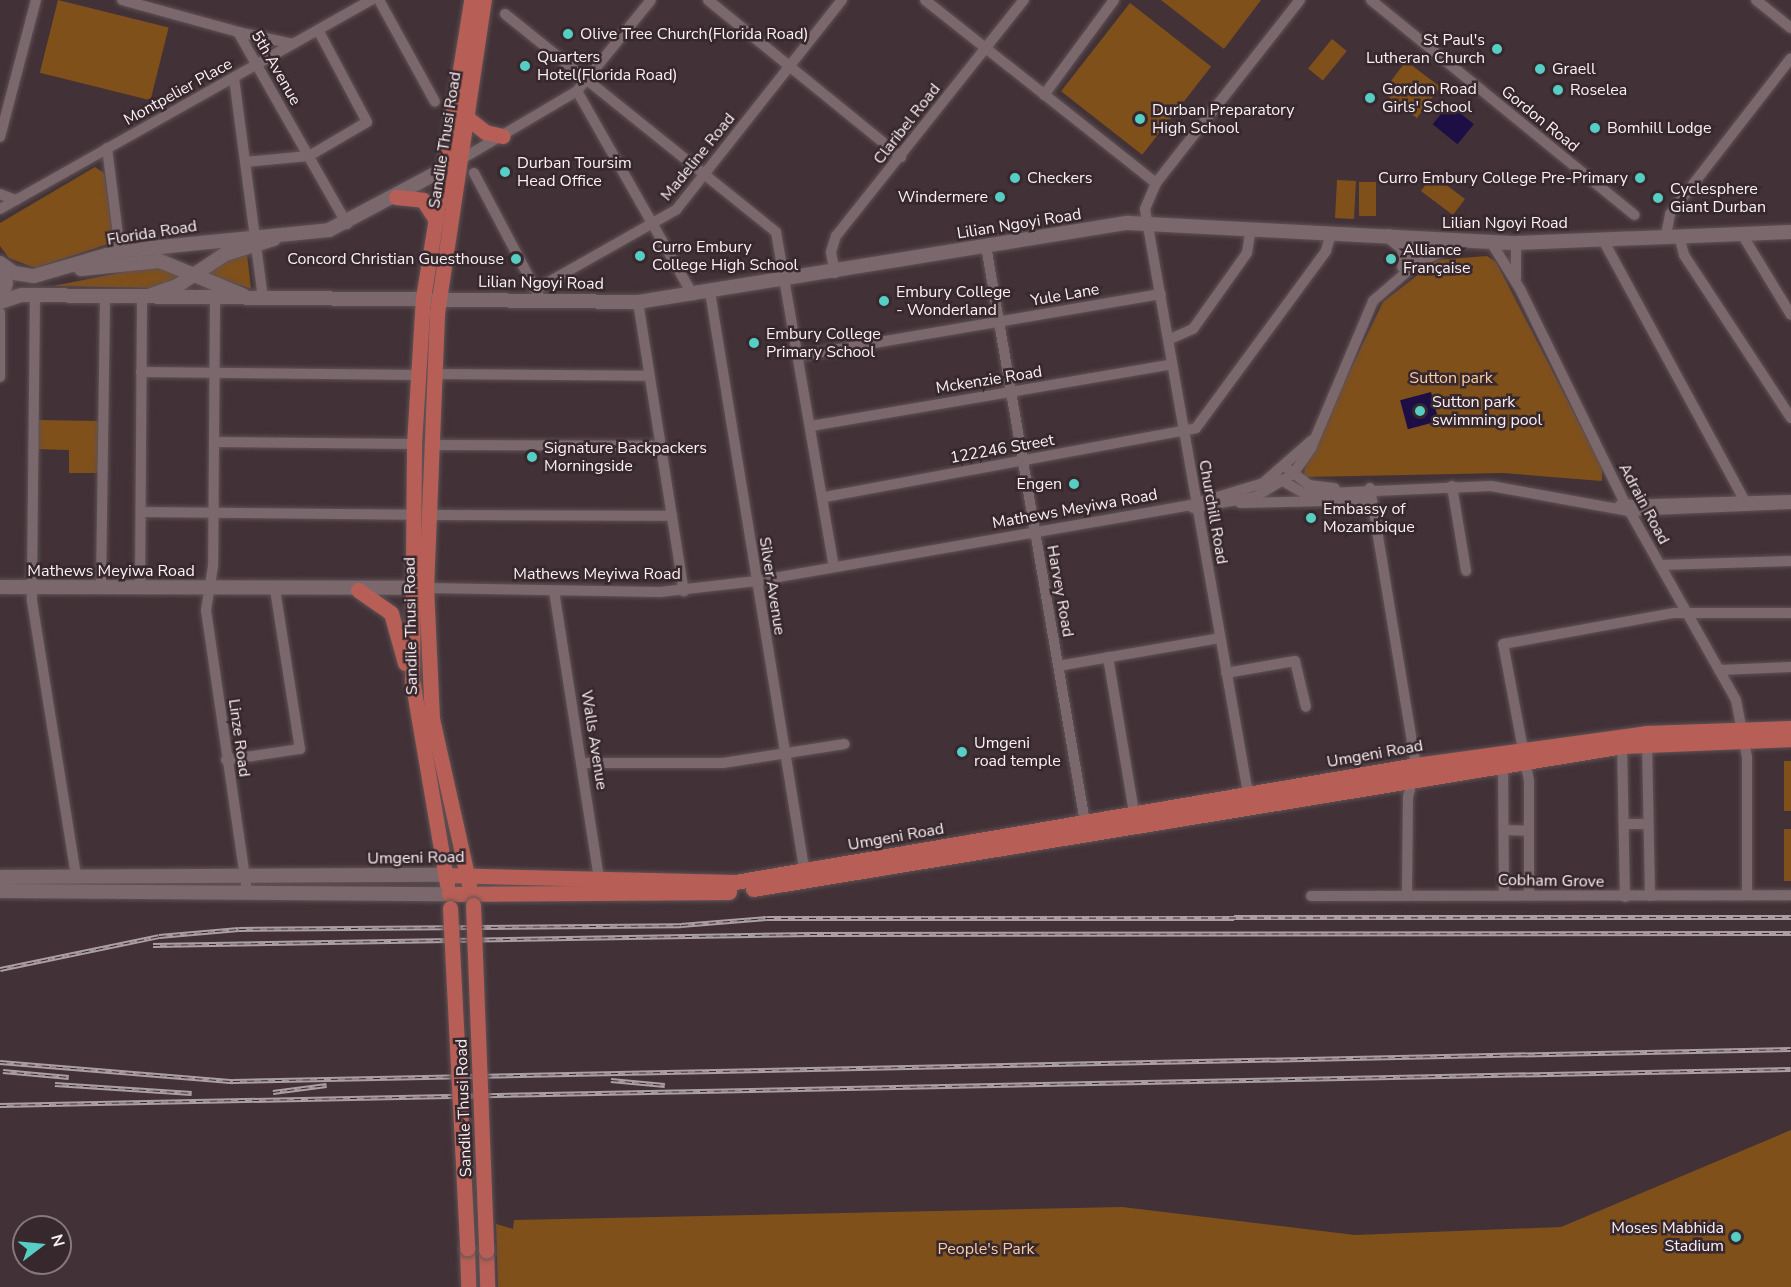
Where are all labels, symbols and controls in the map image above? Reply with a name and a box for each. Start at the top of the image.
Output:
place label: Olive Tree Church(Florida Road) [580,24,809,44]
street label: 5th Avenue [247,27,305,109]
marker: Olive Tree Church(Florida Road) [561,27,575,41]
place label: St Paul's Lutheran Church [1366,30,1485,68]
marker: St Paul's Lutheran Church [1490,42,1504,56]
place label: Quarters Hotel(Florida Road) [537,47,678,85]
street label: Montpelier Place [120,54,236,130]
marker: Quarters Hotel(Florida Road) [518,59,532,73]
place label: Graell [1552,59,1596,79]
marker: Graell [1533,62,1547,76]
street label: Sandile Thusi Road [425,70,465,210]
place label: Gordon Road Girls' School [1382,79,1477,117]
street label: Claribel Road [869,80,945,168]
place label: Roselea [1570,80,1627,100]
street label: Gordon Road [1497,82,1583,156]
marker: Roselea [1551,83,1565,97]
marker: Gordon Road Girls' School [1363,91,1377,105]
place label: Durban Preparatory High School [1152,100,1294,138]
street label: Madeline Road [657,109,739,205]
marker: Durban Preparatory High School [1133,112,1147,126]
place label: Bomhill Lodge [1607,118,1712,138]
marker: Bomhill Lodge [1588,121,1602,135]
place label: Durban Toursim Head Office [517,153,632,191]
marker: Durban Toursim Head Office [498,165,512,179]
place label: Checkers [1027,168,1092,188]
place label: Curro Embury College Pre-Primary [1378,168,1628,188]
marker: Checkers [1008,171,1022,185]
marker: Curro Embury College Pre-Primary [1633,171,1647,185]
place label: Cyclesphere Giant Durban [1670,179,1766,217]
place label: Windermere [898,187,988,207]
marker: Windermere [993,190,1007,204]
marker: Cyclesphere Giant Durban [1651,191,1665,205]
street label: Lilian Ngoyi Road [955,205,1083,243]
street label: Lilian Ngoyi Road [1442,213,1568,233]
street label: Florida Road [106,216,198,250]
place label: Curro Embury College High School [652,237,798,275]
place label: Alliance Française [1403,240,1471,278]
place label: Concord Christian Guesthouse [287,249,504,269]
marker: Curro Embury College High School [633,249,647,263]
marker: Concord Christian Guesthouse [509,252,523,266]
marker: Alliance Française [1384,252,1398,266]
street label: Lilian Ngoyi Road [478,272,604,294]
street label: Yule Lane [1029,280,1101,310]
place label: Embury College - Wonderland [896,282,1011,320]
marker: Embury College - Wonderland [877,294,891,308]
place label: Embury College Primary School [766,324,881,362]
marker: Embury College Primary School [747,336,761,350]
street label: Mckenzie Road [934,362,1044,398]
park label: Sutton park [1409,368,1493,388]
place label: Sutton park swimming pool [1432,392,1542,430]
marker: Sutton park swimming pool [1413,404,1427,418]
street label: 122246 Street [948,430,1056,468]
place label: Signature Backpackers Morningside [544,438,707,476]
marker: Signature Backpackers Morningside [525,450,539,464]
street label: Churchill Road [1194,458,1232,566]
street label: Adrain Road [1615,460,1673,548]
place label: Engen [1017,474,1062,494]
marker: Engen [1067,477,1081,491]
street label: Mathews Meyiwa Road [991,485,1159,533]
place label: Embassy of Mozambique [1323,499,1415,537]
marker: Embassy of Mozambique [1304,511,1318,525]
street label: Silver Avenue [755,536,789,636]
street label: Harvey Road [1042,544,1078,638]
street label: Sandile Thusi Road [400,557,422,695]
street label: Mathews Meyiwa Road [27,561,195,581]
street label: Mathews Meyiwa Road [513,564,681,584]
street label: Walls Avenue [577,689,611,791]
street label: Linze Road [224,698,254,778]
place label: Umgeni road temple [974,733,1061,771]
street label: Umgeni Road [1325,736,1425,772]
marker: Umgeni road temple [955,745,969,759]
street label: Umgeni Road [846,819,946,855]
street label: Umgeni Road [367,848,465,868]
street label: Cobham Grove [1498,870,1604,892]
street label: Sandile Thusi Road [452,1039,476,1177]
north arrow [12,1215,72,1275]
place label: Moses Mabhida Stadium [1611,1218,1724,1256]
marker: Moses Mabhida Stadium [1729,1230,1743,1244]
text: N [45,1232,70,1249]
park label: People's Park [938,1239,1034,1259]

